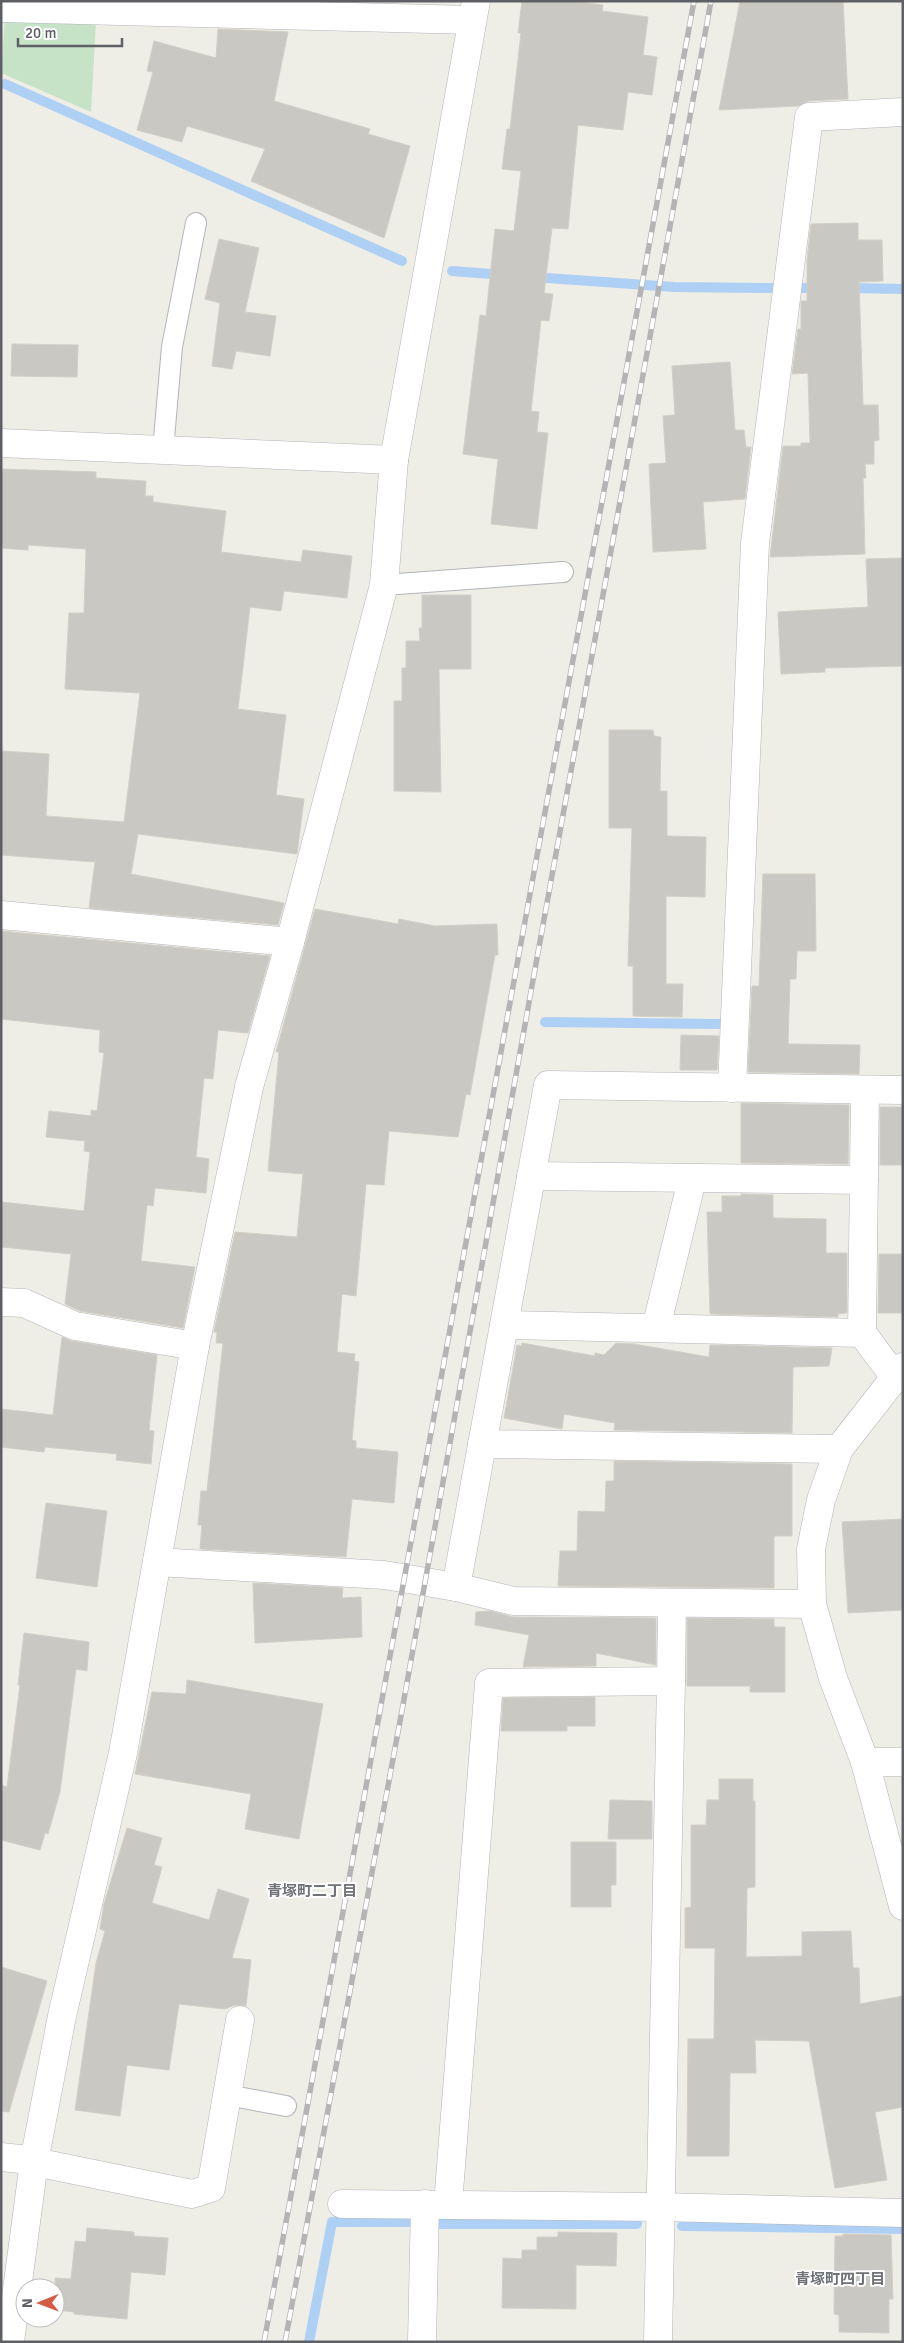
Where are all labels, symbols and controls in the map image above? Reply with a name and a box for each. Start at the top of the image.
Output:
scale bar [18,15,121,47]
text: 20 m [25,24,56,42]
district label: 青塚町二丁目 [267,1882,357,1900]
district label: 青塚町四丁目 [795,2270,885,2288]
north arrow [15,2278,65,2328]
text: N [19,2298,36,2308]

